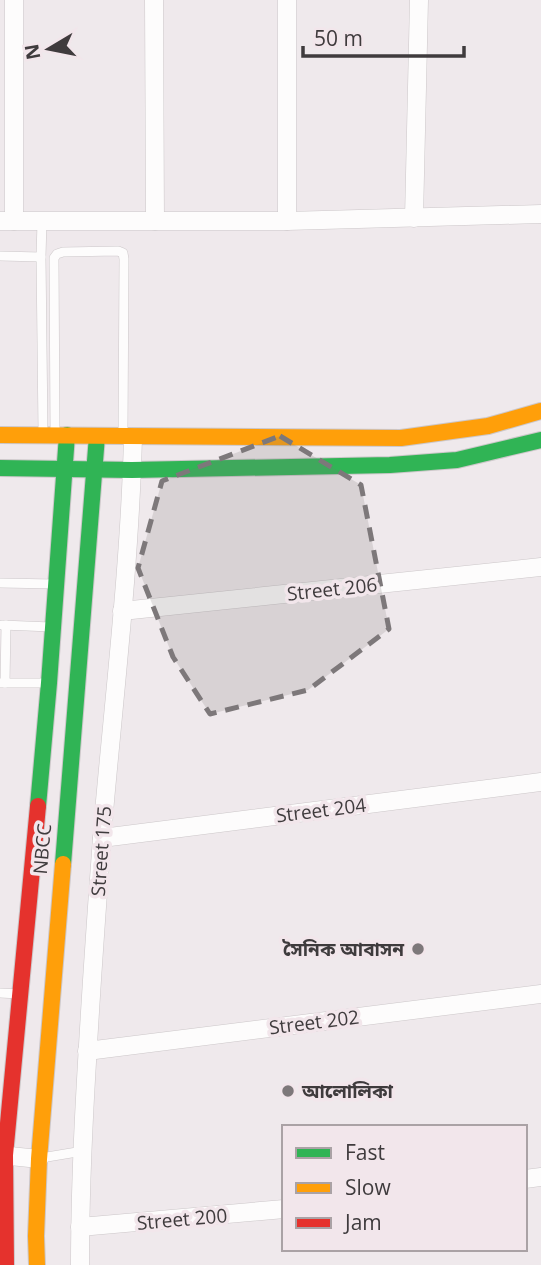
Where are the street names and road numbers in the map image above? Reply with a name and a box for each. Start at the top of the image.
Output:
street label: Street 206 [286,571,378,607]
street label: Street 204 [274,792,368,828]
street label: Street 175 [85,805,117,897]
street label: NBCC [27,823,57,875]
street label: Street 202 [267,1004,361,1040]
street label: Street 200 [136,1202,228,1236]

